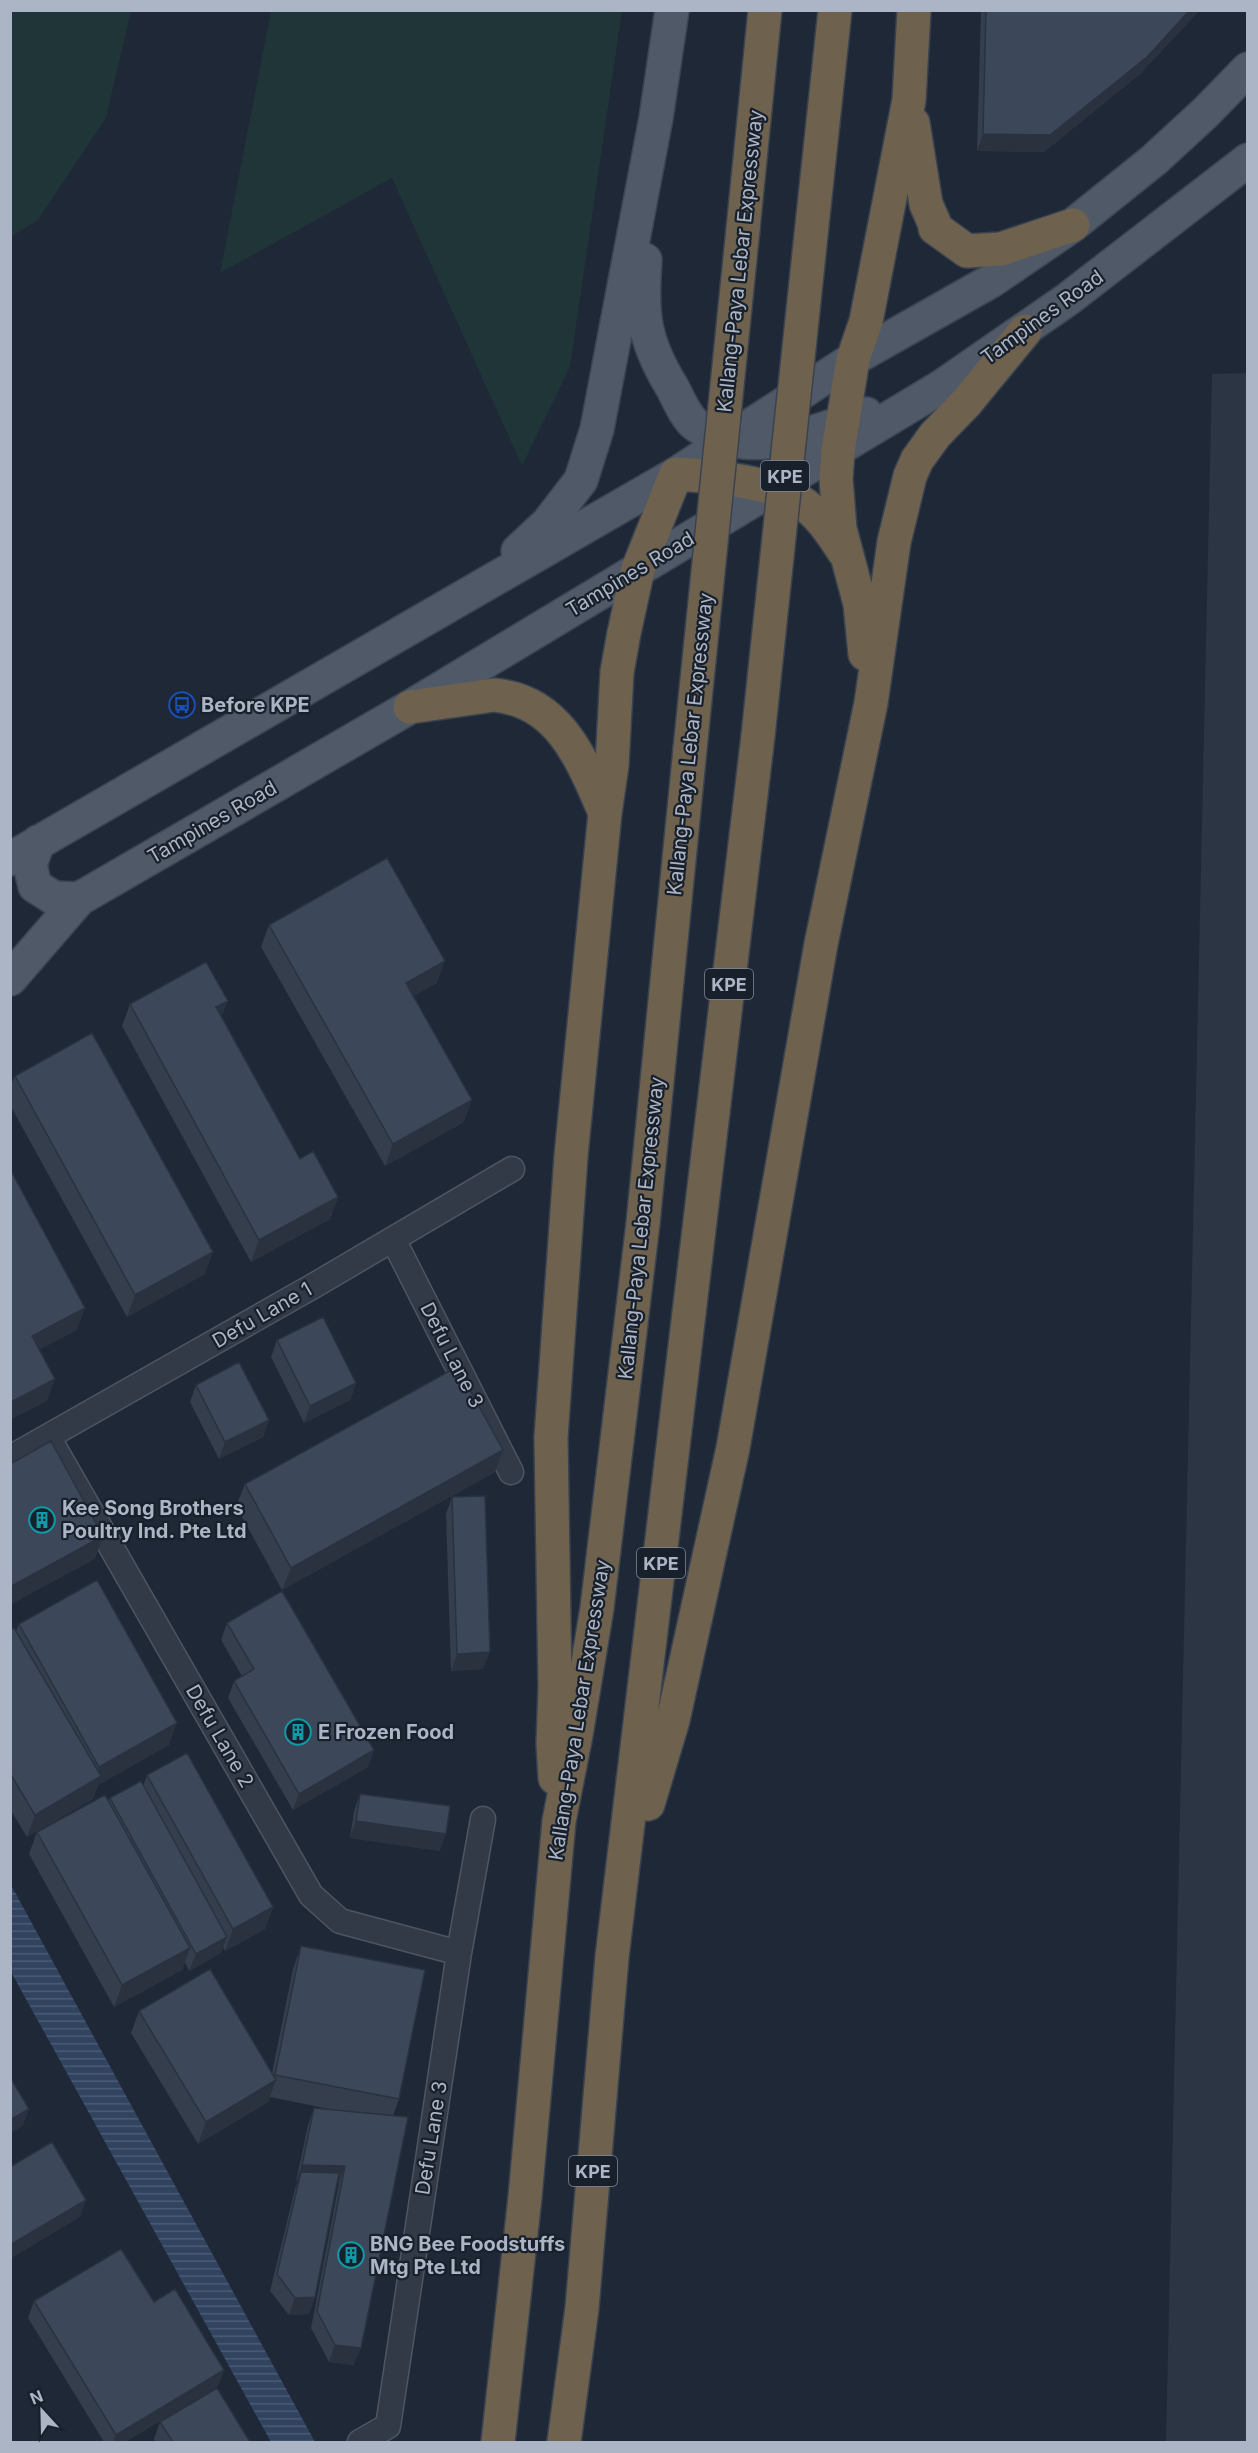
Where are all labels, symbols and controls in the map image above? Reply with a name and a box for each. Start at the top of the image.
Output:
street label: Kallang-Paya Lebar Expressway [712,109,768,413]
street label: Tampines Road [976,265,1108,369]
road number: KPE [761,461,809,491]
street label: Tampines Road [562,526,698,622]
street label: Kallang-Paya Lebar Expressway [662,592,718,896]
bus stop icon: Before KPE [167,690,197,720]
place label: Before KPE [201,693,310,717]
street label: Tampines Road [143,775,281,869]
road number: KPE [705,969,753,999]
street label: Kallang-Paya Lebar Expressway [613,1076,669,1380]
street label: Defu Lane 1 [208,1277,316,1353]
street label: Defu Lane 3 [415,1298,489,1412]
place label: Kee Song Brothers Poultry Ind. Pte Ltd [62,1496,247,1543]
building icon: Kee Song Brothers Poultry Ind. Pte Ltd [27,1505,57,1535]
road number: KPE [637,1548,685,1578]
street label: Kallang-Paya Lebar Expressway [543,1558,615,1862]
street label: Defu Lane 2 [181,1680,259,1792]
building icon: E Frozen Food [283,1717,313,1747]
place label: E Frozen Food [318,1720,454,1744]
street label: Defu Lane 3 [410,2079,452,2197]
road number: KPE [569,2156,617,2186]
place label: BNG Bee Foodstuffs Mtg Pte Ltd [370,2232,565,2279]
building icon: BNG Bee Foodstuffs Mtg Pte Ltd [336,2240,366,2270]
north arrow [12,2381,72,2441]
text: N [27,2386,46,2409]

